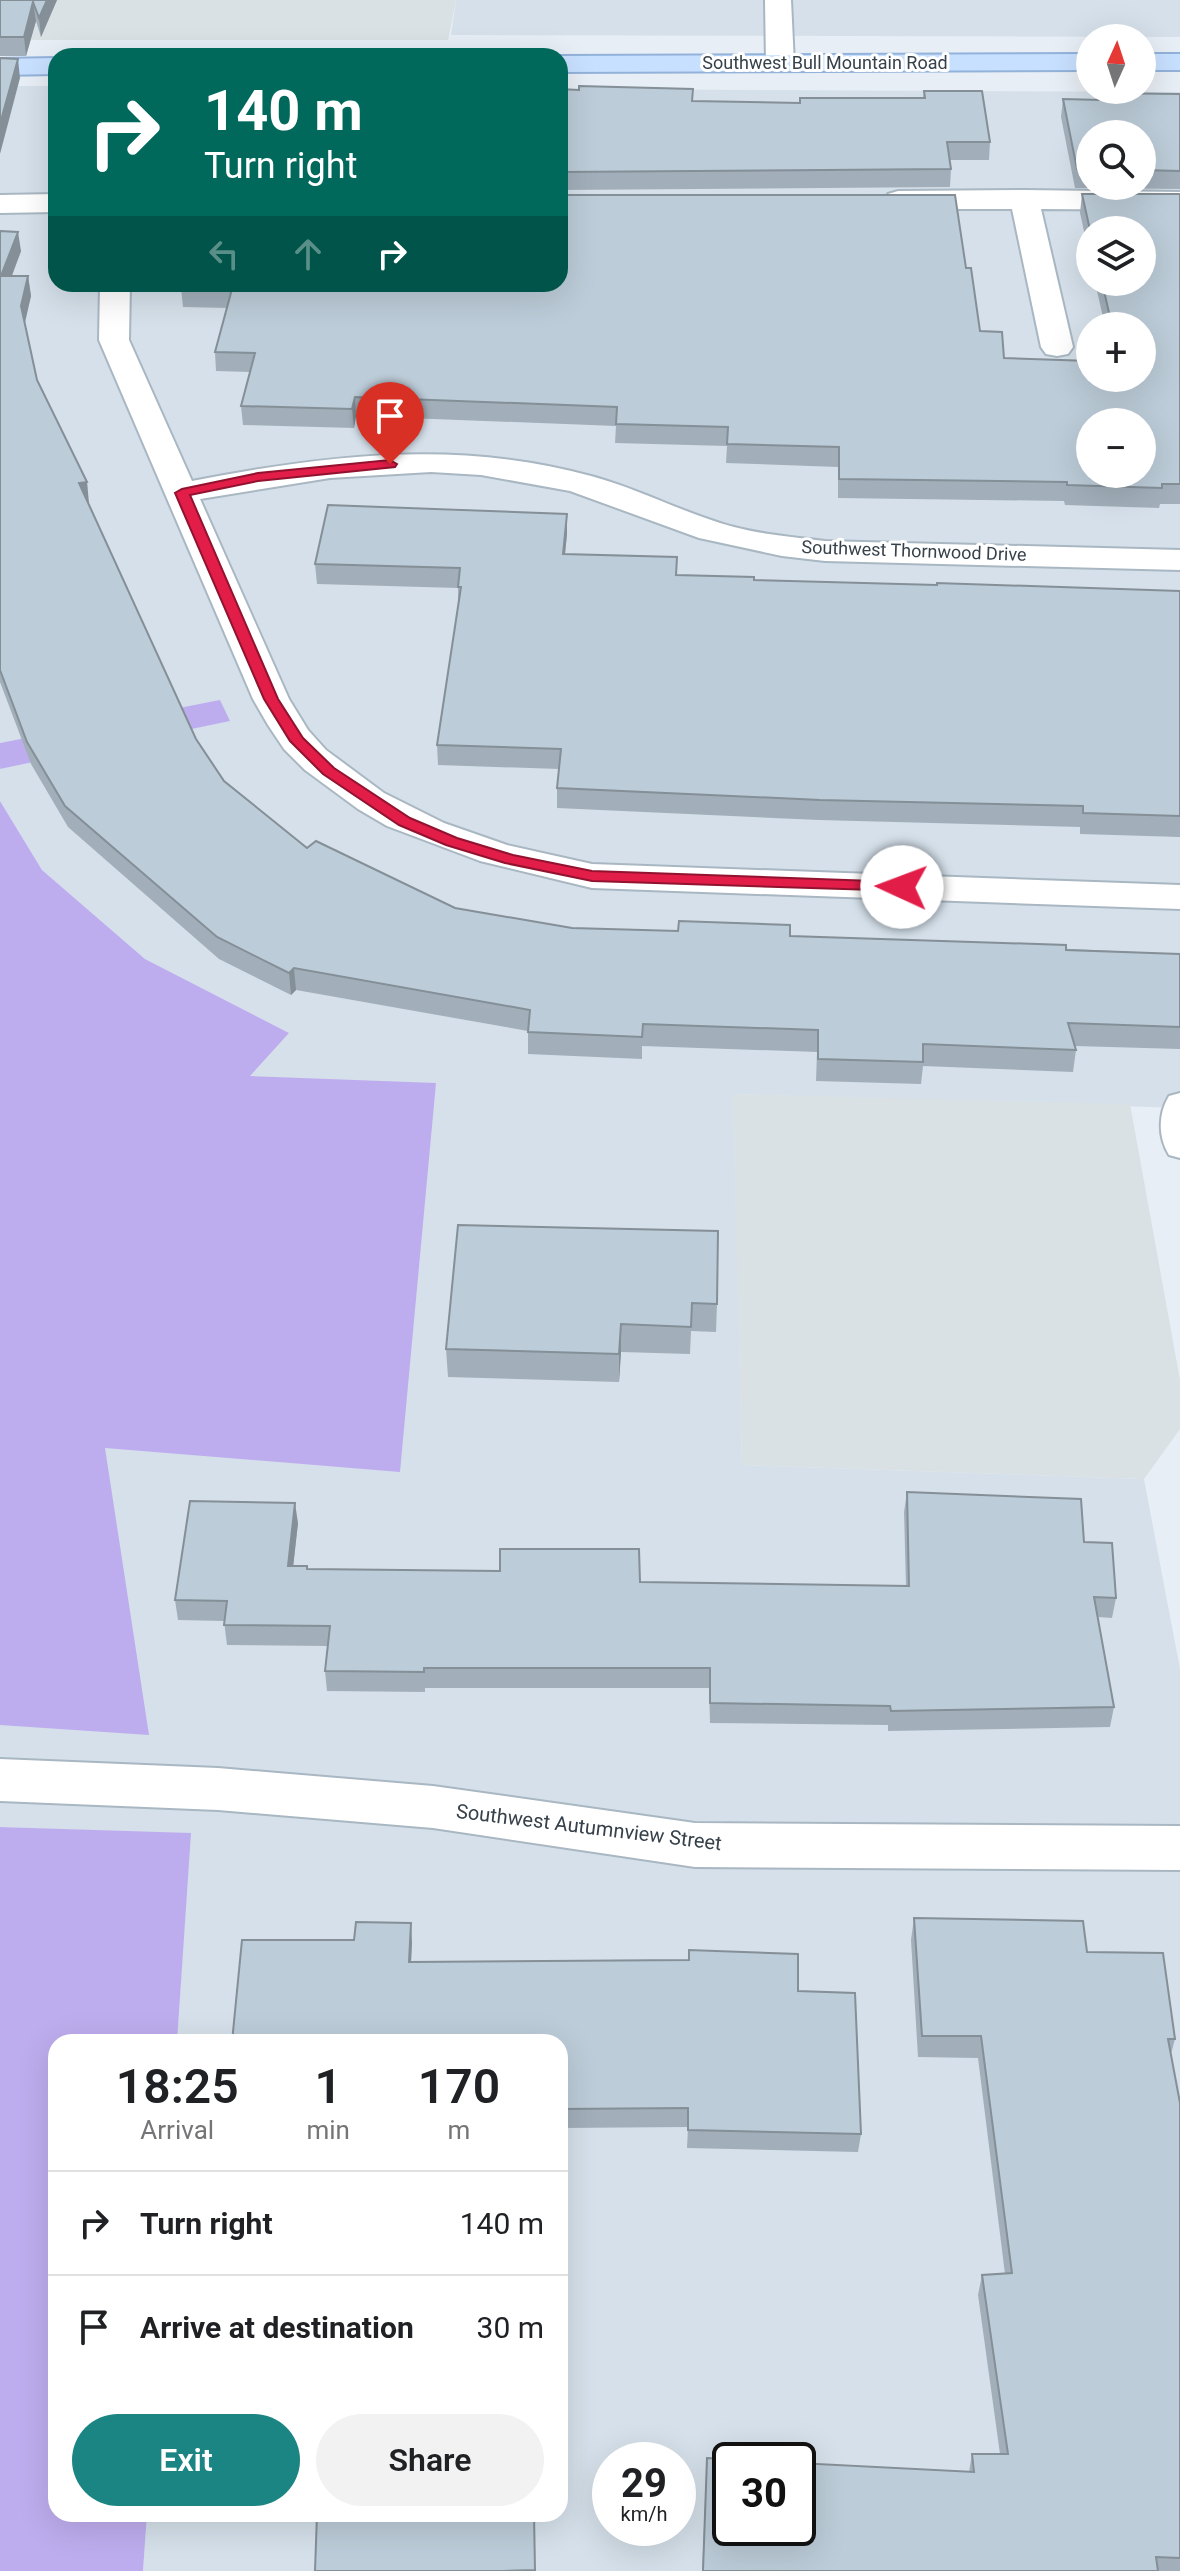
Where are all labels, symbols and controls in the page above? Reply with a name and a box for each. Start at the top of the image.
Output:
north arrow [1076,24,1156,104]
map controls [1076,24,1156,488]
street label: Southwest Bull Mountain Road [702,52,948,73]
text: 140 m [204,78,363,144]
icon: right [72,80,176,184]
button: search [1076,120,1156,200]
text: Turn right [204,145,357,187]
button: layers [1076,216,1156,296]
icon: left [202,232,246,276]
icon: ahead [286,232,330,276]
icon: right [370,232,414,276]
button: + [1076,312,1156,392]
pin [356,382,424,464]
icon: arrive [368,394,412,438]
button: − [1076,408,1156,488]
street label: Southwest Thornwood Drive [801,536,1027,565]
position arrow [860,845,944,929]
street label: Southwest Autumnview Street [455,1799,723,1855]
text: 18:25 [116,2058,239,2115]
text: 1 [315,2058,342,2115]
text: 170 [418,2058,500,2115]
text: Arrival [140,2115,214,2145]
text: min [306,2115,350,2145]
text: m [448,2115,470,2145]
icon: right [72,2201,116,2245]
text: Turn right [140,2206,273,2241]
text: 140 m [460,2206,544,2241]
icon: arrive [72,2305,116,2349]
text: Arrive at destination [140,2310,414,2345]
text: 30 m [477,2310,544,2345]
button: Exit [72,2414,300,2506]
button: Share [316,2414,544,2506]
speed limit sign: 30 [712,2442,816,2546]
text: 29 [621,2460,667,2507]
text: km/h [621,2502,667,2526]

